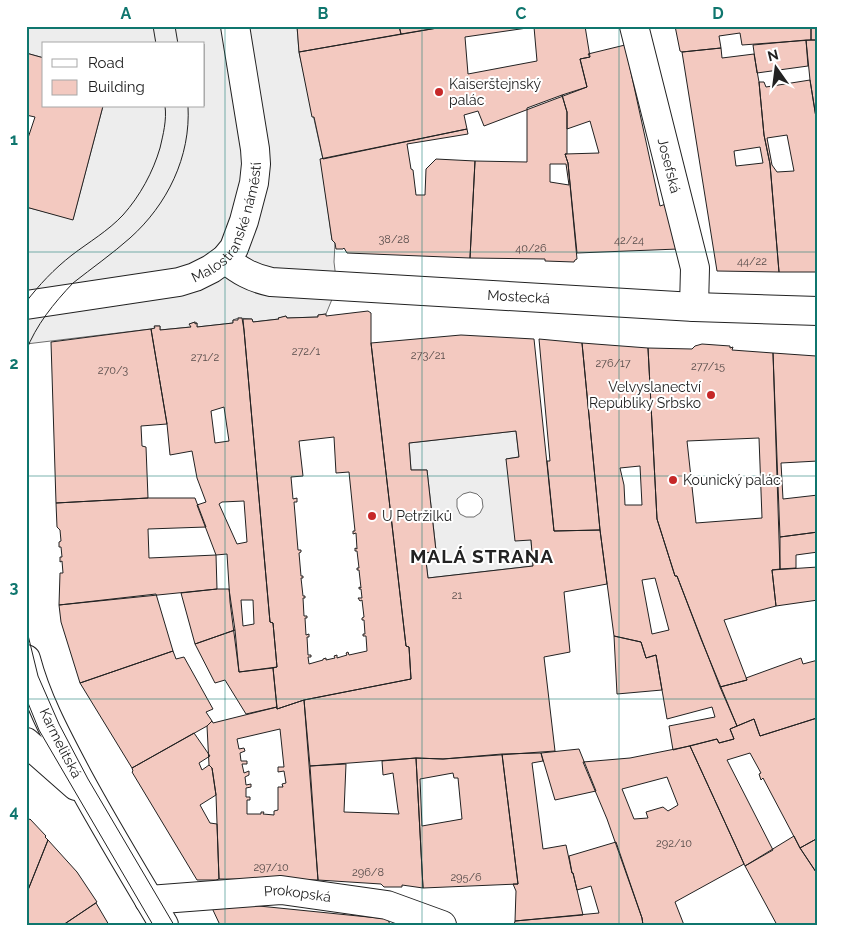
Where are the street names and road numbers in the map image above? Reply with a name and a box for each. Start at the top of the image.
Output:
street label: Josefská [655,136,684,195]
street label: Malostranské náměstí [189,161,264,286]
street label: Mostecká [487,287,550,306]
street label: Karmelitská [36,706,85,781]
street label: Prokopská [263,882,332,905]

